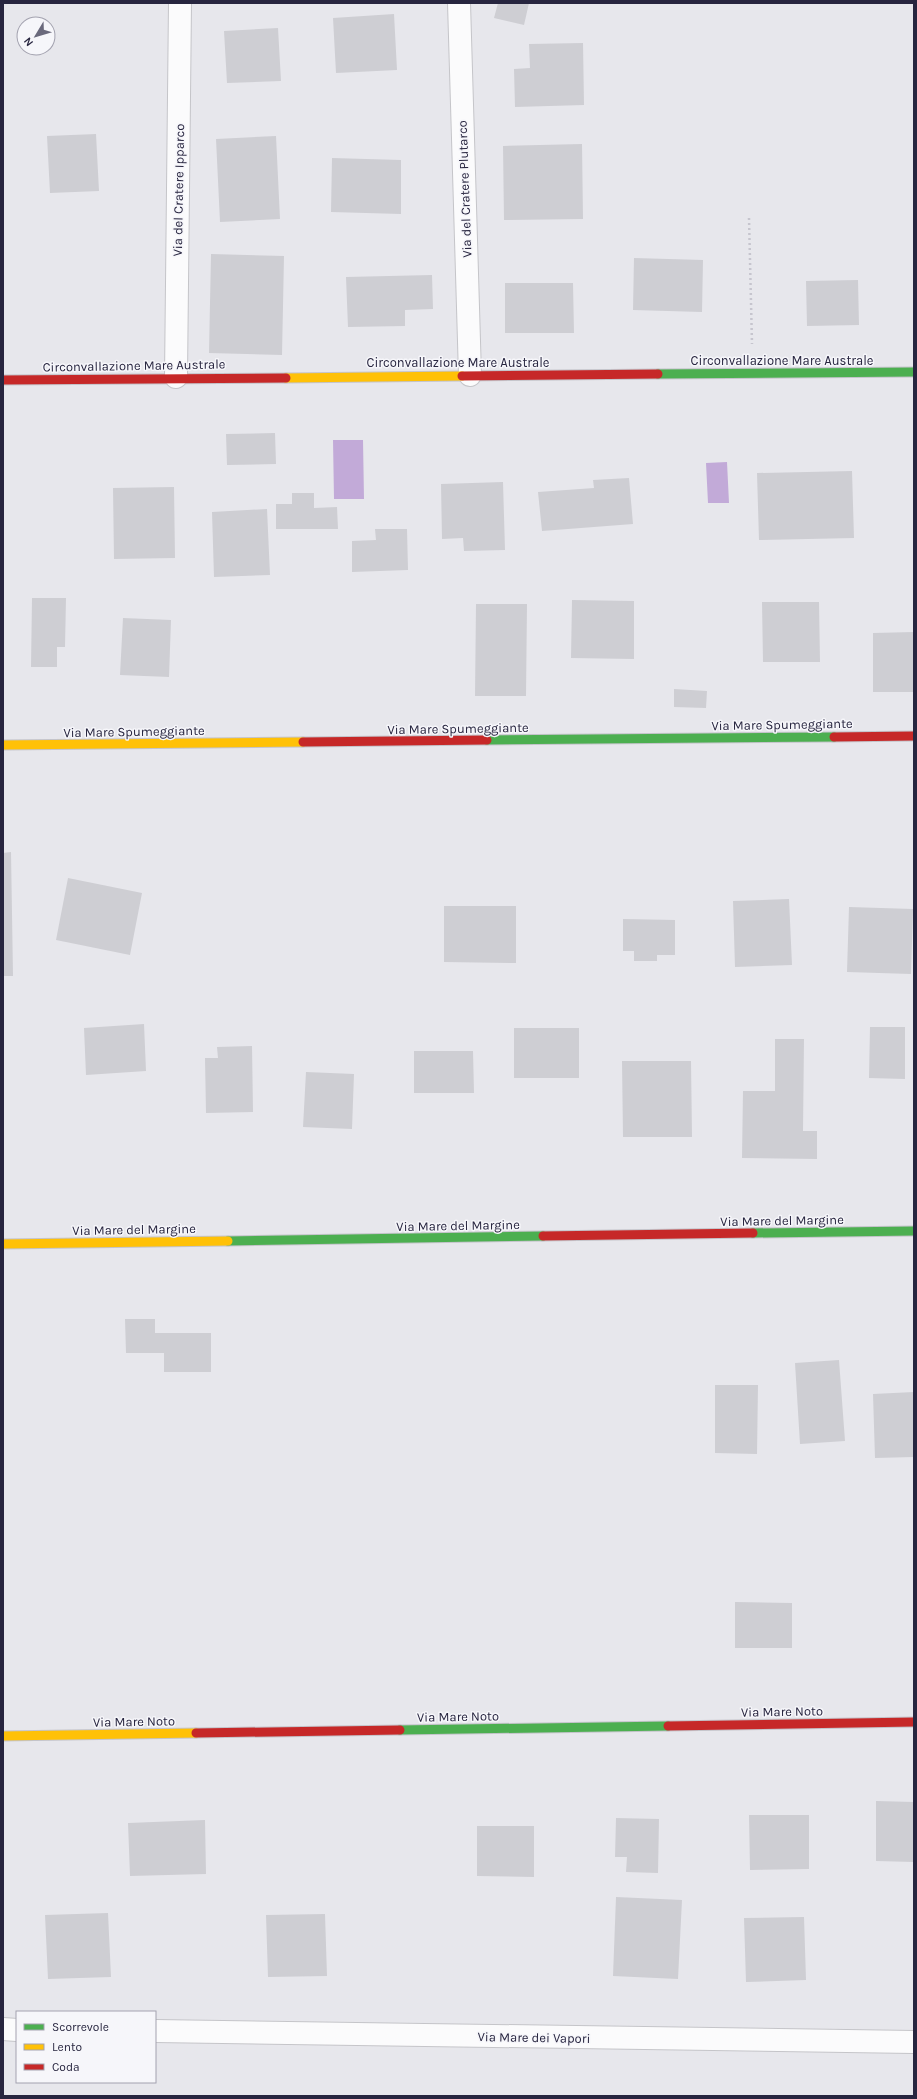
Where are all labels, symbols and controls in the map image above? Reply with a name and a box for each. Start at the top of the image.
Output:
north arrow [16,16,56,56]
text: N [21,35,36,49]
street label: Via del Cratere Plutarco [455,120,474,258]
street label: Via del Cratere Ipparco [170,123,187,257]
street label: Circonvallazione Mare Australe [691,353,874,368]
street label: Circonvallazione Mare Australe [367,355,550,370]
street label: Circonvallazione Mare Australe [42,356,226,375]
street label: Via Mare Spumeggiante [711,716,853,733]
street label: Via Mare Spumeggiante [387,720,529,737]
street label: Via Mare Spumeggiante [63,723,205,740]
street label: Via Mare del Margine [720,1212,844,1229]
street label: Via Mare del Margine [396,1217,520,1234]
street label: Via Mare del Margine [72,1221,196,1238]
street label: Via Mare Noto [741,1703,823,1720]
street label: Via Mare Noto [417,1708,499,1725]
street label: Via Mare Noto [93,1713,175,1730]
legend [16,2011,156,2083]
text: Scorrevole [52,2020,109,2034]
street label: Via Mare dei Vapori [478,2029,590,2046]
text: Lento [52,2040,82,2054]
text: Coda [52,2060,80,2074]

